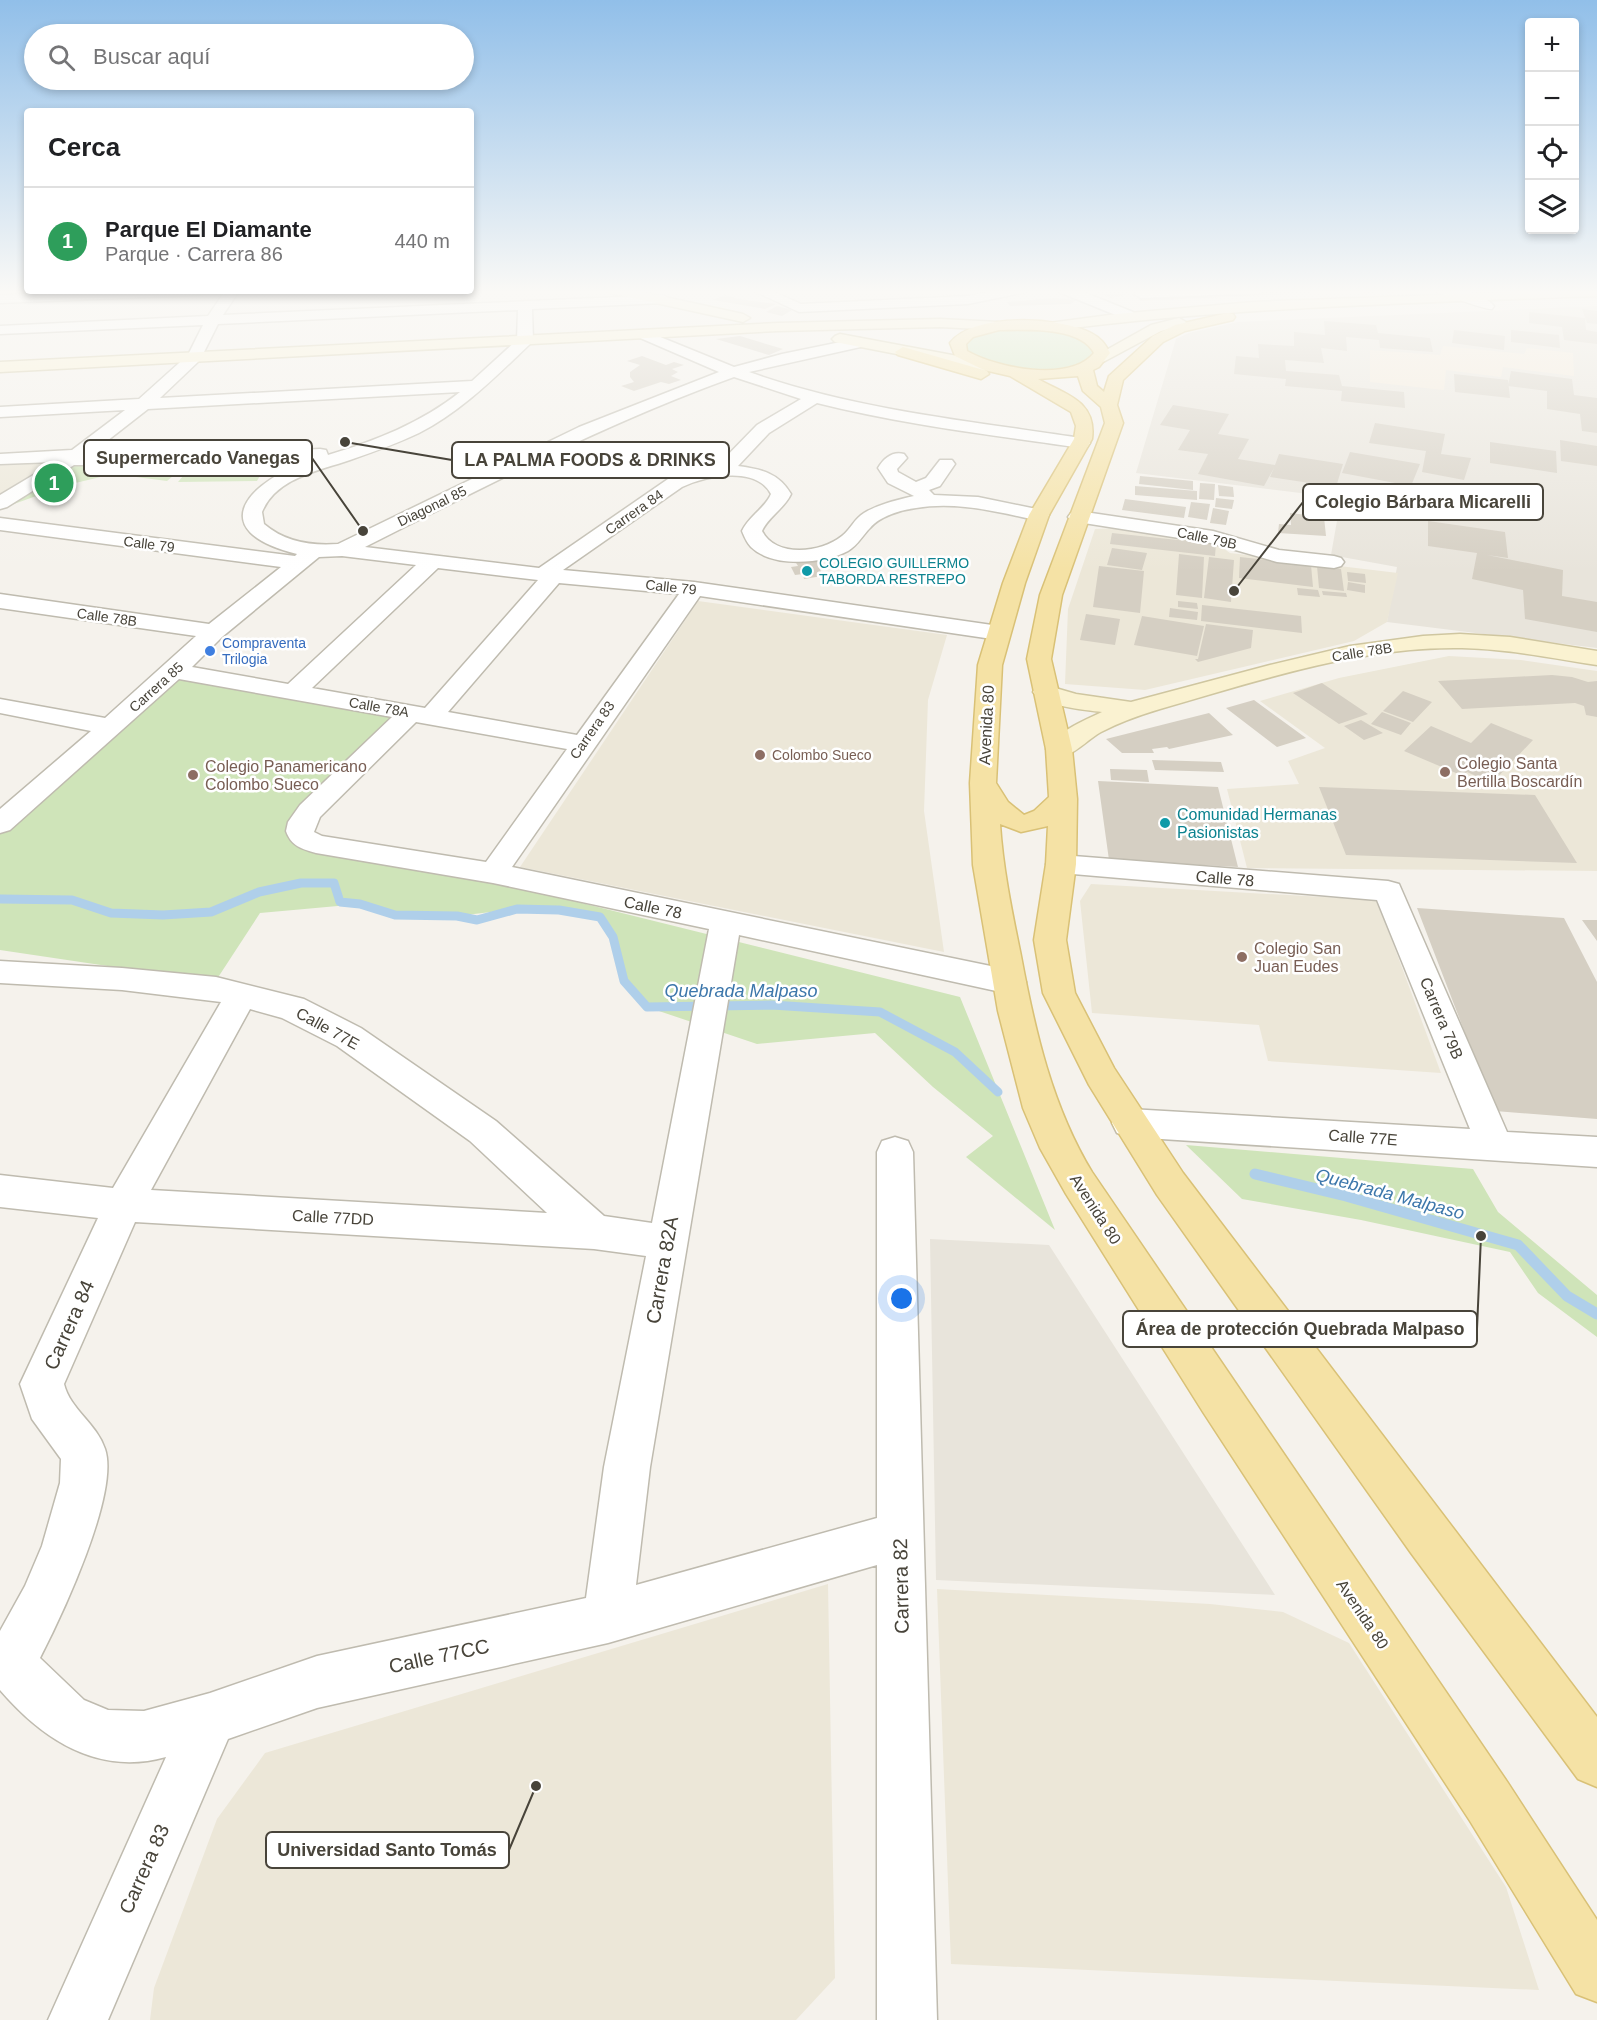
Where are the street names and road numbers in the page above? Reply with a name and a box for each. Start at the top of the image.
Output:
street label: Diagonal 85 [395,482,469,530]
street label: Carrera 84 [602,486,666,538]
street label: Calle 79B [1176,524,1238,552]
street label: Calle 79 [123,533,176,555]
street label: Calle 79 [645,576,698,598]
street label: Calle 78B [76,605,138,629]
street label: Calle 78B [1331,639,1393,665]
street label: Carrera 85 [126,659,186,715]
street label: Avenida 80 [976,685,997,765]
street label: Calle 78A [348,694,411,720]
street label: Carrera 83 [566,698,618,762]
street label: Calle 78 [1195,867,1255,890]
street label: Calle 78 [622,893,683,922]
street label: Carrera 79B [1417,975,1466,1062]
street label: Calle 77E [293,1004,362,1053]
street label: Calle 77E [1328,1127,1398,1148]
street label: Avenida 80 [1067,1171,1124,1247]
street label: Calle 77DD [292,1207,374,1228]
street label: Carrera 82A [642,1214,682,1326]
street label: Carrera 84 [40,1277,98,1373]
street label: Carrera 82 [889,1538,913,1634]
street label: Avenida 80 [1333,1576,1392,1652]
street label: Calle 77CC [387,1635,491,1677]
street label: Carrera 83 [115,1821,173,1917]

